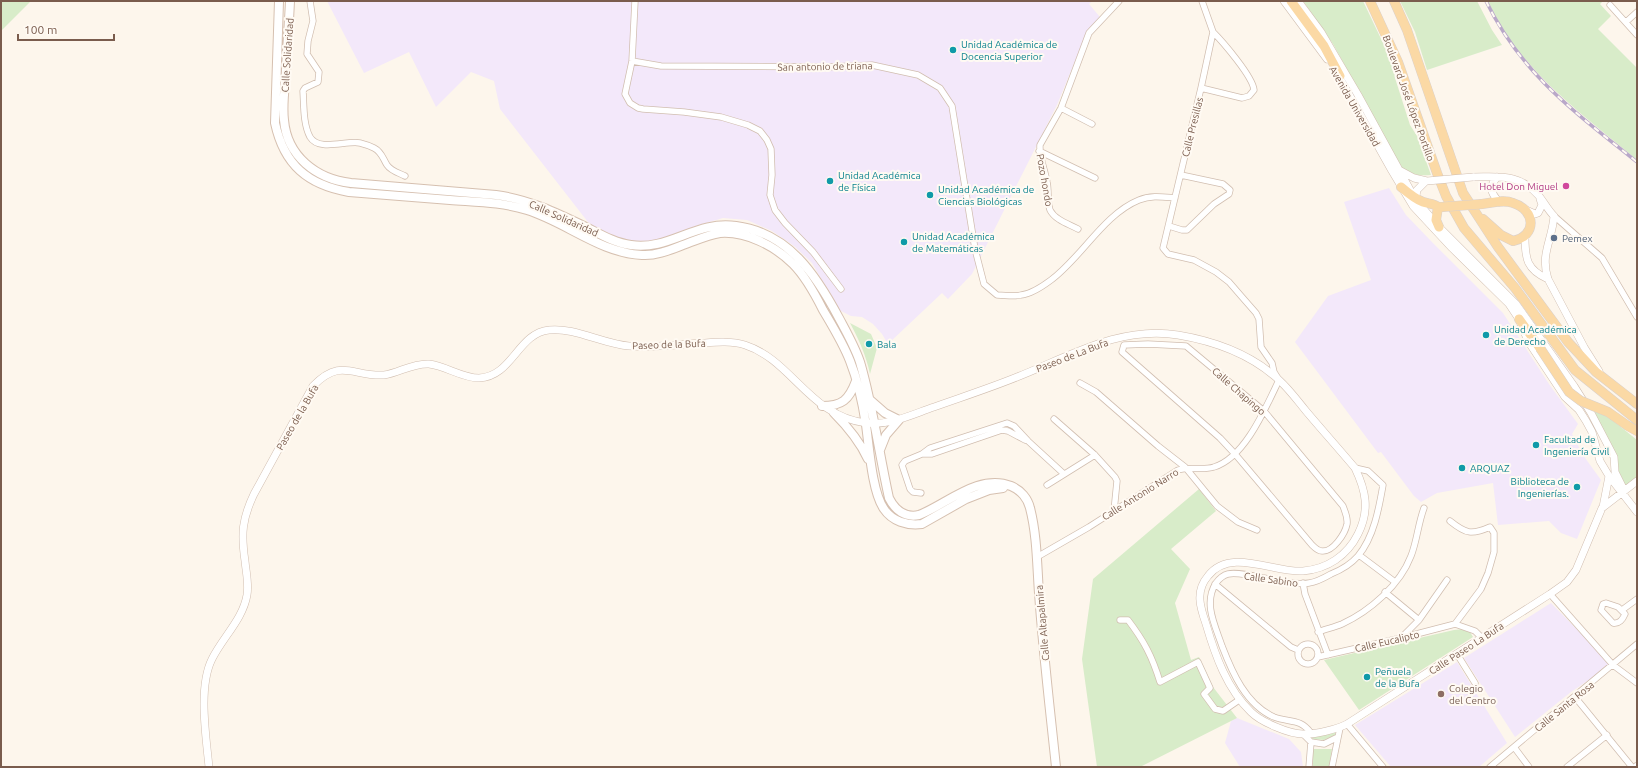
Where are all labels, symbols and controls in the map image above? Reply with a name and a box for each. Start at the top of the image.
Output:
scale bar [18,16,114,42]
street label: Calle Solidaridad [279,17,296,93]
text: 100 m [24,23,57,36]
street label: Boulevard José López Portillo [1381,34,1437,163]
place label: Unidad Académica de Docencia Superior [961,39,1057,62]
marker: Unidad Académica de Docencia Superior [948,45,958,55]
street label: San antonio de triana [777,60,873,73]
street label: Avenida Universidad [1327,64,1382,148]
street label: Calle Presillas [1180,96,1205,158]
street label: Pozo hondo [1034,153,1055,207]
place label: Unidad Académica de Física [838,170,921,193]
marker: Unidad Académica de Física [825,176,835,186]
place label: Hotel Don Miguel [1479,181,1558,192]
marker: Hotel Don Miguel [1561,181,1571,191]
place label: Unidad Académica de Ciencias Biológicas [938,184,1034,207]
marker: Unidad Académica de Ciencias Biológicas [925,190,935,200]
street label: Calle Solidaridad [528,198,600,239]
place label: Unidad Académica de Matemáticas [912,231,995,254]
marker: Pemex [1549,233,1559,243]
place label: Pemex [1562,233,1593,244]
marker: Unidad Académica de Matemáticas [899,237,909,247]
place label: Unidad Académica de Derecho [1494,324,1577,347]
marker: Unidad Académica de Derecho [1481,330,1491,340]
street label: Paseo de La Bufa [1035,337,1110,374]
street label: Paseo de la Bufa [632,338,706,351]
marker: Bala [864,339,874,349]
place label: Bala [877,339,896,350]
street label: Calle Chapingo [1210,365,1268,418]
street label: Paseo de la Bufa [274,383,321,452]
place label: Facultad de Ingeniería Civil [1544,434,1610,457]
marker: Facultad de Ingeniería Civil [1531,440,1541,450]
marker: ARQUAZ [1457,463,1467,473]
place label: ARQUAZ [1470,463,1510,474]
street label: Calle Antonio Narro [1100,466,1181,522]
place label: Biblioteca de Ingenierías. [1511,476,1569,499]
marker: Biblioteca de Ingenierías. [1572,482,1582,492]
street label: Calle Sabino [1243,570,1299,589]
street label: Calle Altapalmira [1034,585,1051,661]
street label: Calle Paseo La Bufa [1427,620,1506,677]
street label: Calle Eucalipto [1354,629,1421,654]
place label: Peñuela de la Bufa [1375,666,1420,689]
marker: Peñuela de la Bufa [1362,672,1372,682]
street label: Calle Santa Rosa [1532,679,1596,734]
place label: Colegio del Centro [1449,683,1496,706]
marker: Colegio del Centro [1436,689,1446,699]

